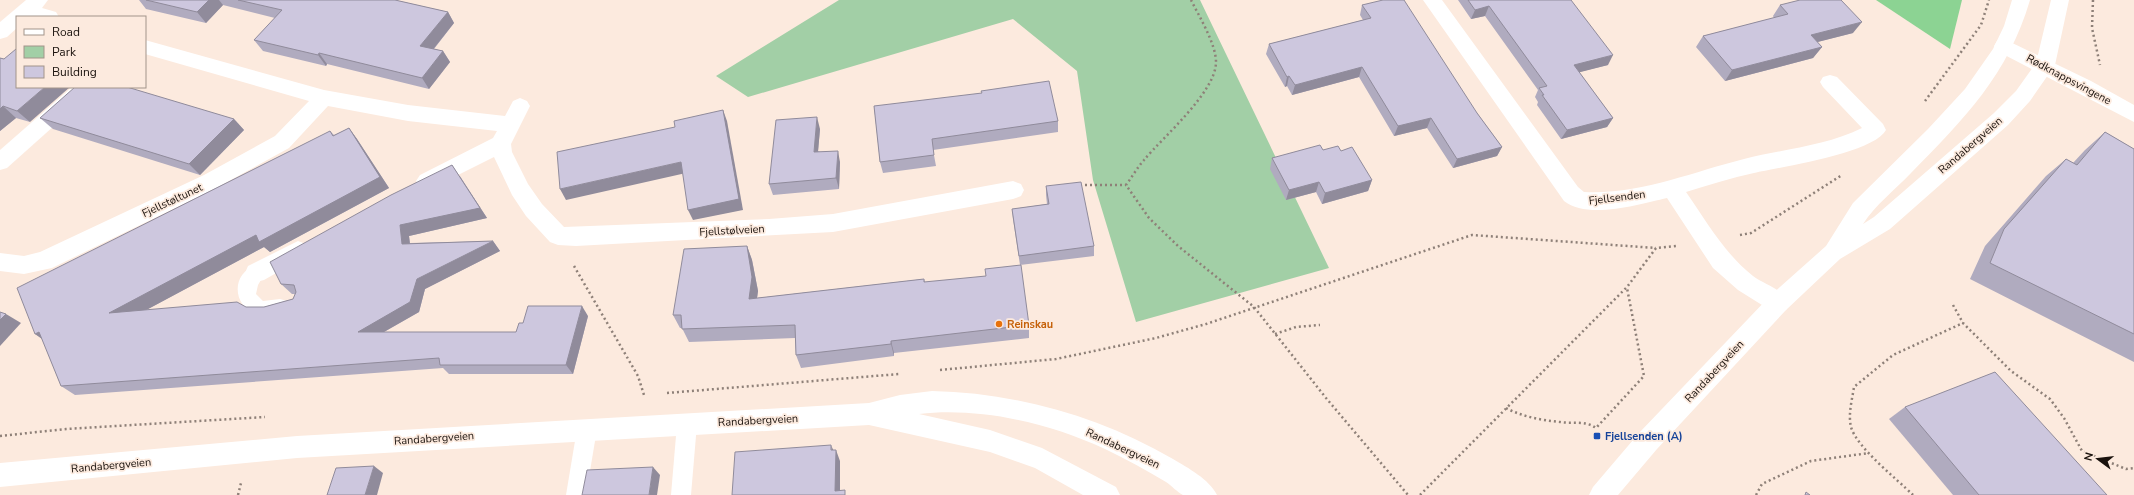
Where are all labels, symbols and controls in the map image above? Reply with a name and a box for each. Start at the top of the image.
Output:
legend [16,16,146,88]
text: Road [52,24,80,40]
text: Park [52,44,77,60]
street label: Rødknappsvingene [2024,51,2114,108]
text: Building [52,64,97,80]
street label: Randabergveien [1935,113,2006,177]
street label: Fjellstøltunet [139,180,205,221]
street label: Fjellsenden [1588,187,1646,208]
street label: Fjellstølveien [699,221,765,240]
place label: Reinskau [1007,317,1053,332]
marker: Reinskau [994,319,1004,329]
street label: Randabergveien [1681,337,1747,406]
street label: Randabergveien [718,411,799,430]
street label: Randabergveien [1083,425,1162,472]
street label: Randabergveien [393,428,475,449]
place label: Fjellsenden (A) [1605,429,1683,444]
marker: Fjellsenden (A) [1592,431,1602,441]
north arrow [2078,439,2118,479]
text: N [2081,451,2097,462]
street label: Randabergveien [70,455,152,476]

